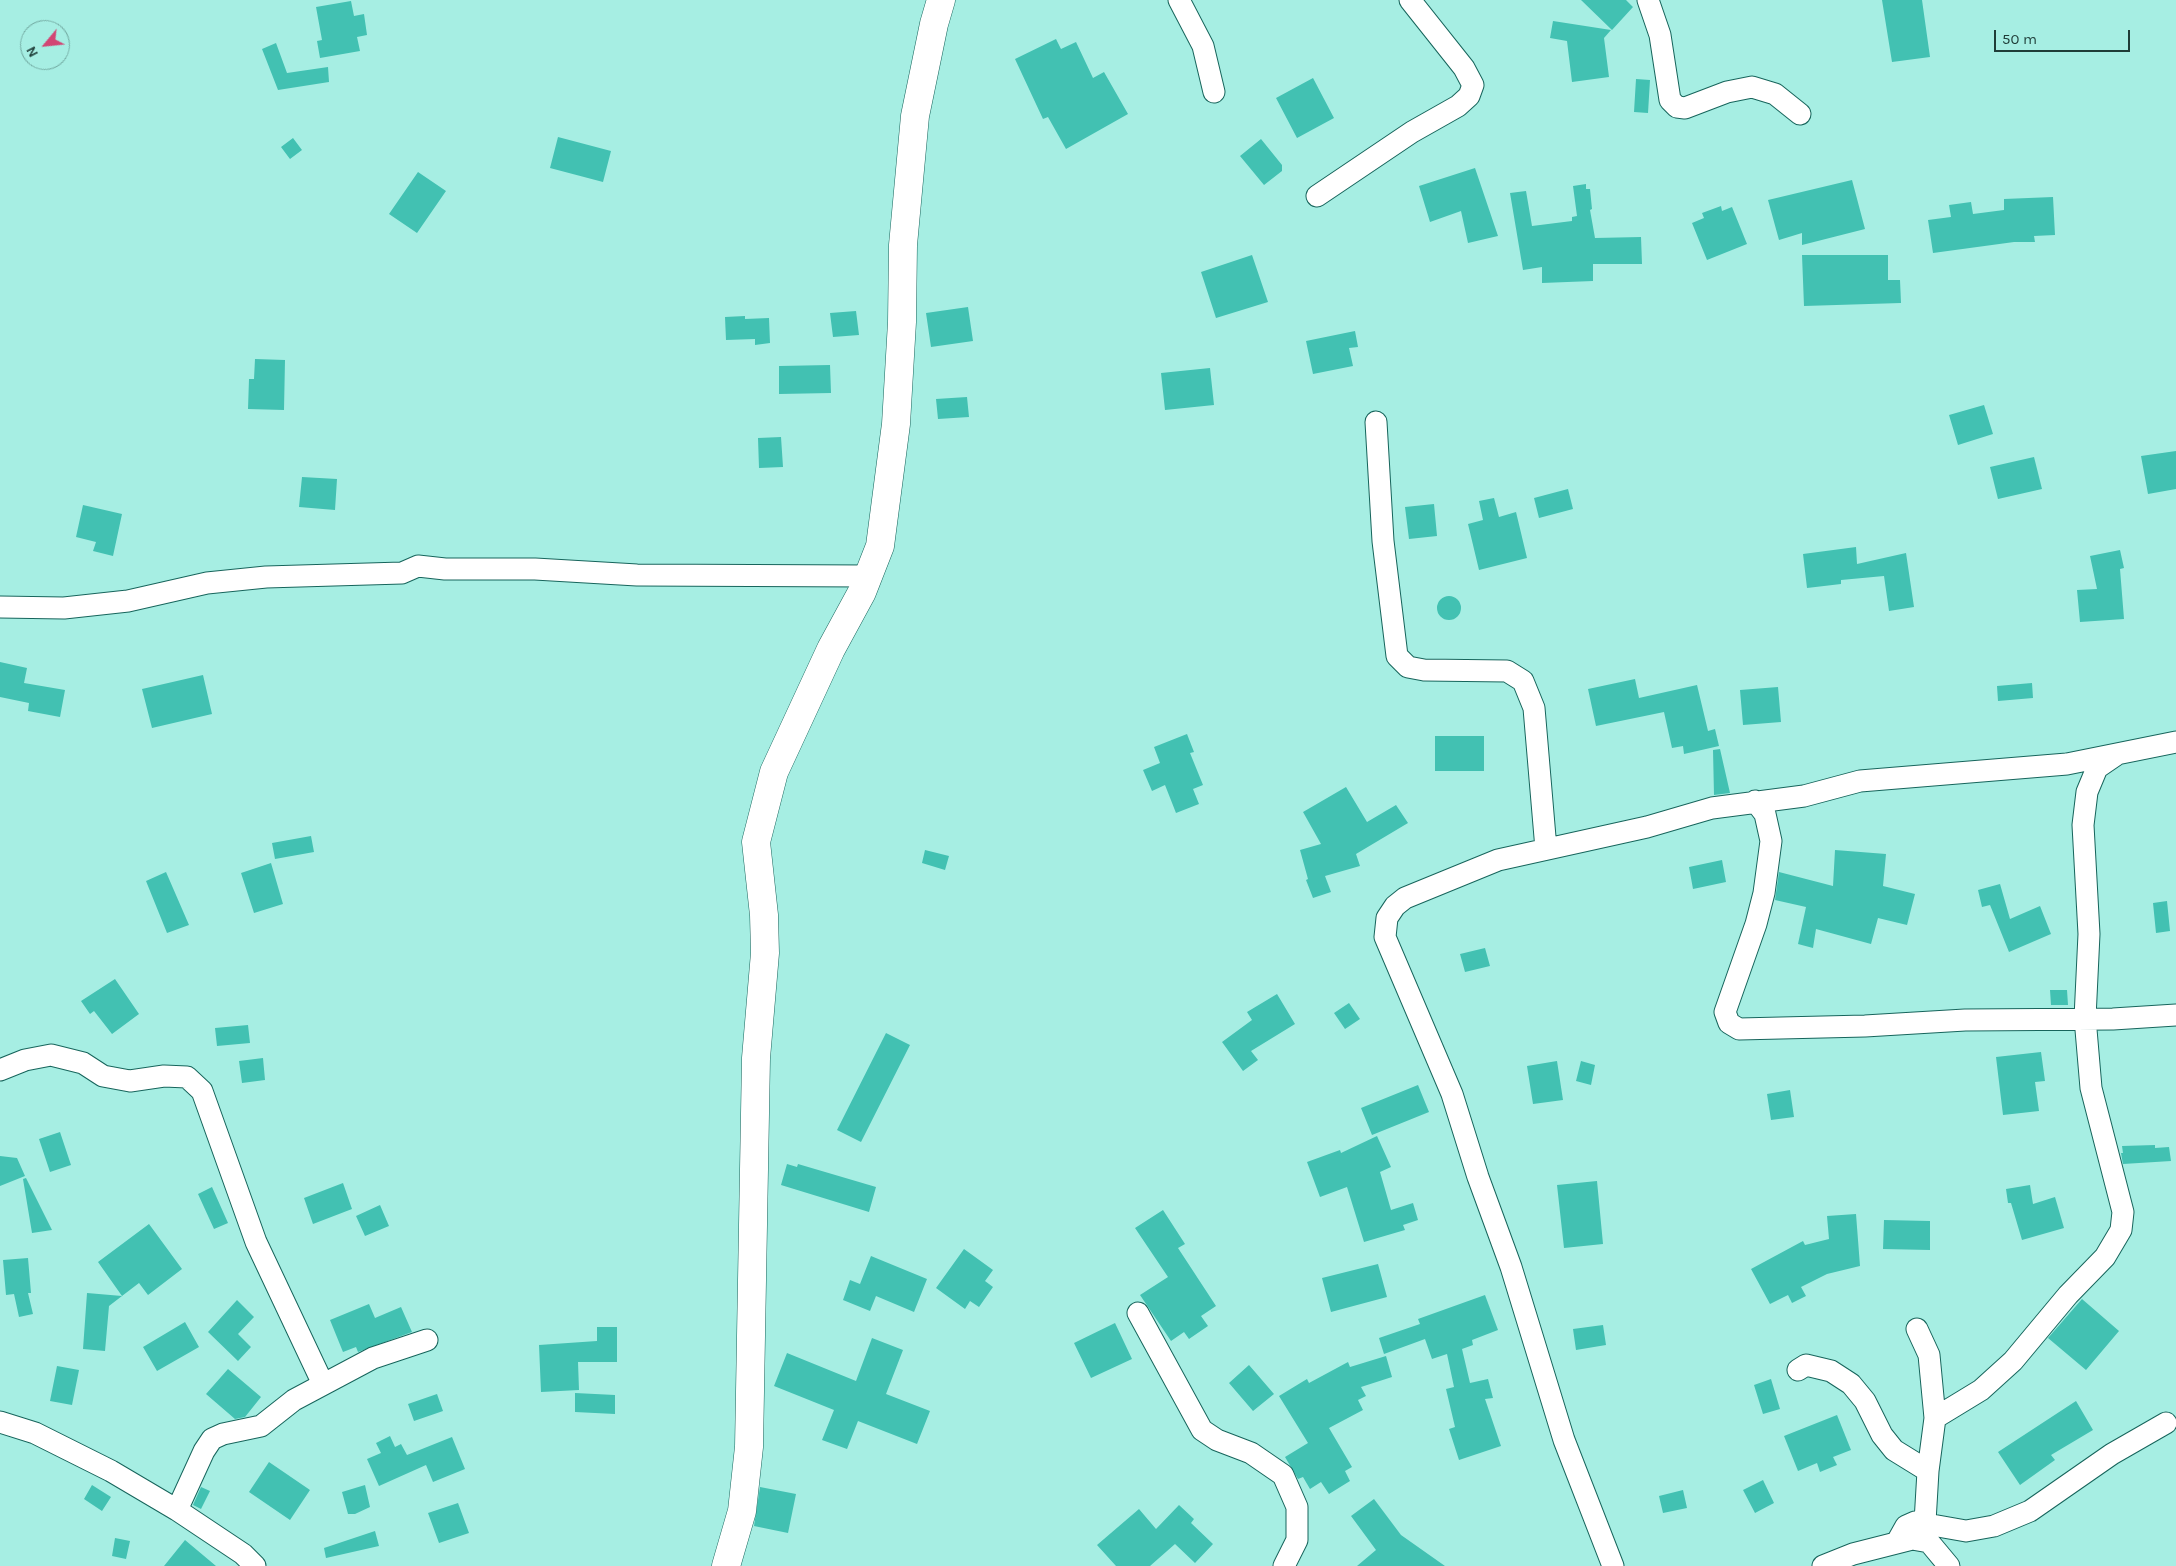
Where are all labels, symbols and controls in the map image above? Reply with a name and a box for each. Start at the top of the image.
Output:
north arrow [20,20,70,70]
scale bar [1996,20,2132,52]
text: 50 m [2002,30,2037,48]
text: N [22,43,42,60]

